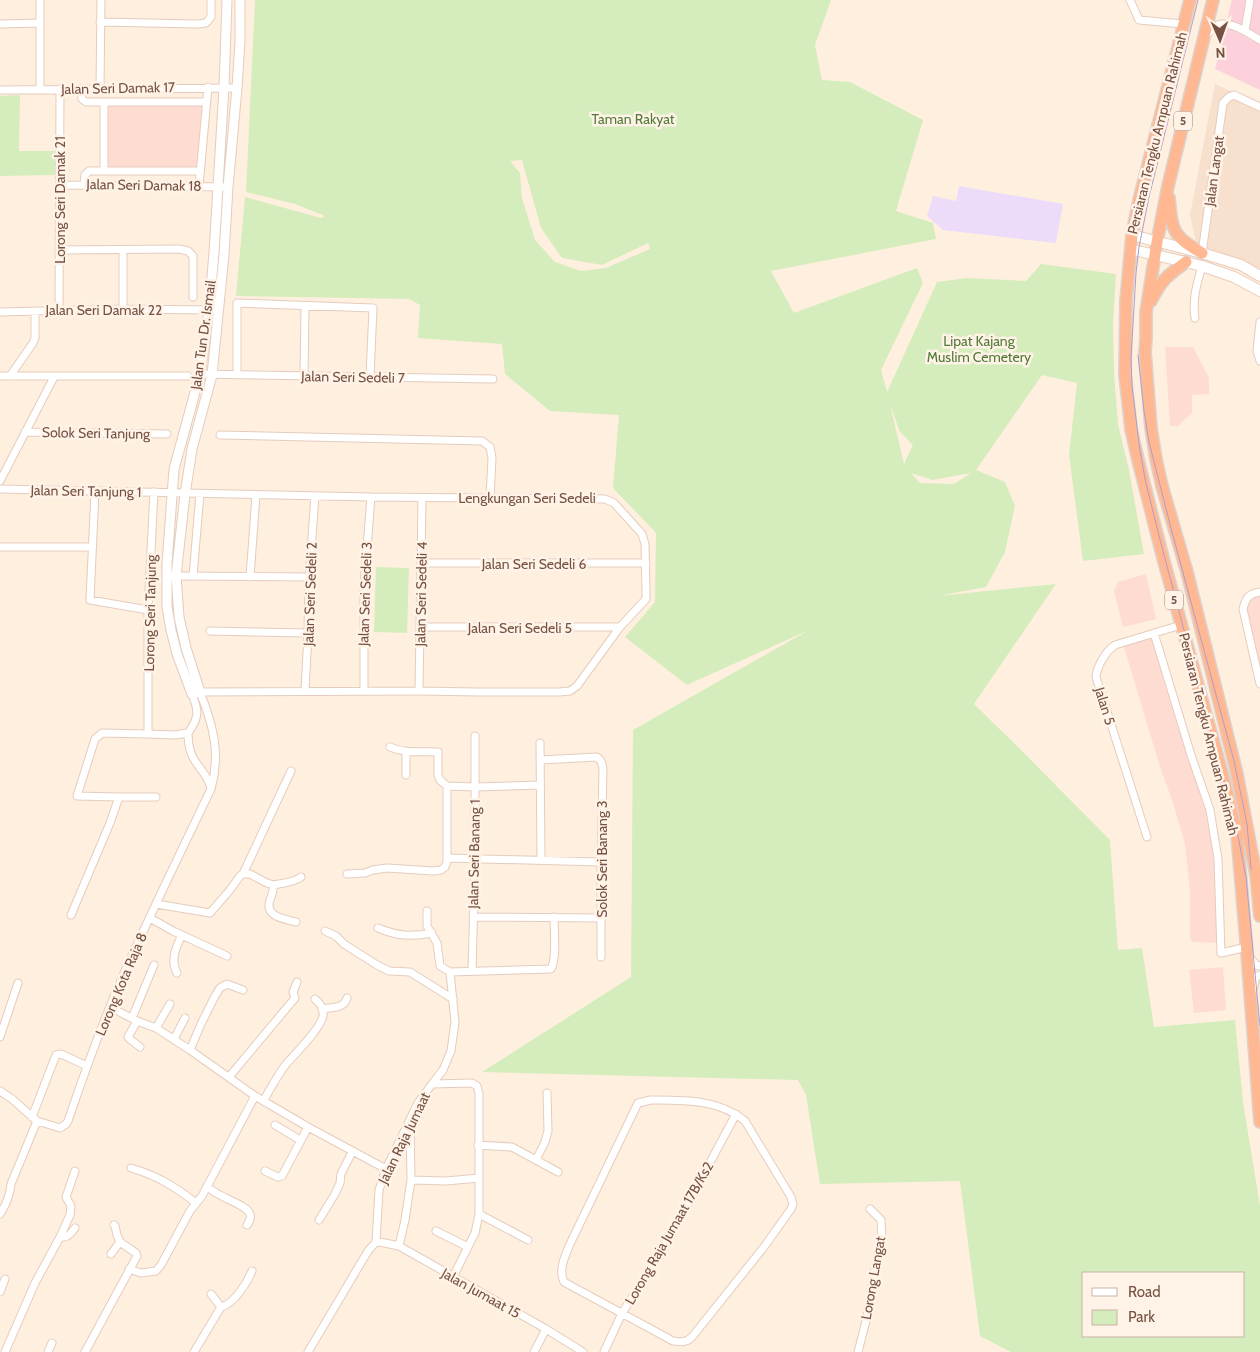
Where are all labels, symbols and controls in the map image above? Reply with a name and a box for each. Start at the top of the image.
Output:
north arrow [1195,15,1245,65]
street label: Persiaran Tengku Ampuan Rahimah [1123,30,1191,236]
text: N [1215,44,1226,62]
street label: Jalan Seri Damak 17 [60,78,175,98]
park label: Taman Rakyat [592,110,675,128]
road number: 5 [1174,112,1192,130]
street label: Jalan Langat [1200,134,1228,208]
street label: Lorong Seri Damak 21 [51,136,69,264]
street label: Jalan Seri Damak 18 [85,175,202,195]
street label: Jalan Tun Dr. Ismail [186,278,220,392]
street label: Jalan Seri Damak 22 [45,301,162,319]
park label: Lipat Kajang Muslim Cemetery [927,332,1031,366]
street label: Jalan Seri Sedeli 7 [300,367,405,387]
street label: Solok Seri Tanjung [42,423,151,443]
street label: Jalan Seri Tanjung 1 [29,481,142,501]
street label: Lengkungan Seri Sedeli [458,489,596,507]
street label: Jalan Seri Sedeli 4 [411,541,431,648]
street label: Jalan Seri Sedeli 2 [299,542,321,647]
street label: Jalan Seri Sedeli 3 [354,542,376,647]
street label: Lorong Seri Tanjung [140,554,160,671]
street label: Jalan Seri Sedeli 6 [481,555,586,573]
road number: 5 [1165,590,1183,610]
street label: Jalan Seri Sedeli 5 [467,619,572,637]
street label: Persiaran Tengku Ampuan Rahimah [1175,631,1243,837]
street label: Jalan 5 [1090,684,1119,727]
street label: Jalan Seri Banang 1 [464,799,484,910]
street label: Solok Seri Banang 3 [593,800,611,918]
street label: Lorong Kota Raja 8 [91,930,151,1038]
street label: Jalan Raja Jumaat [374,1089,434,1188]
street label: Lorong Raja Jumaat 17B/Ks2 [621,1158,717,1308]
street label: Lorong Langat [857,1235,889,1321]
street label: Jalan Jumaat 15 [437,1263,524,1322]
legend [1082,1272,1245,1337]
text: Road [1128,1283,1161,1301]
text: Park [1128,1308,1155,1326]

